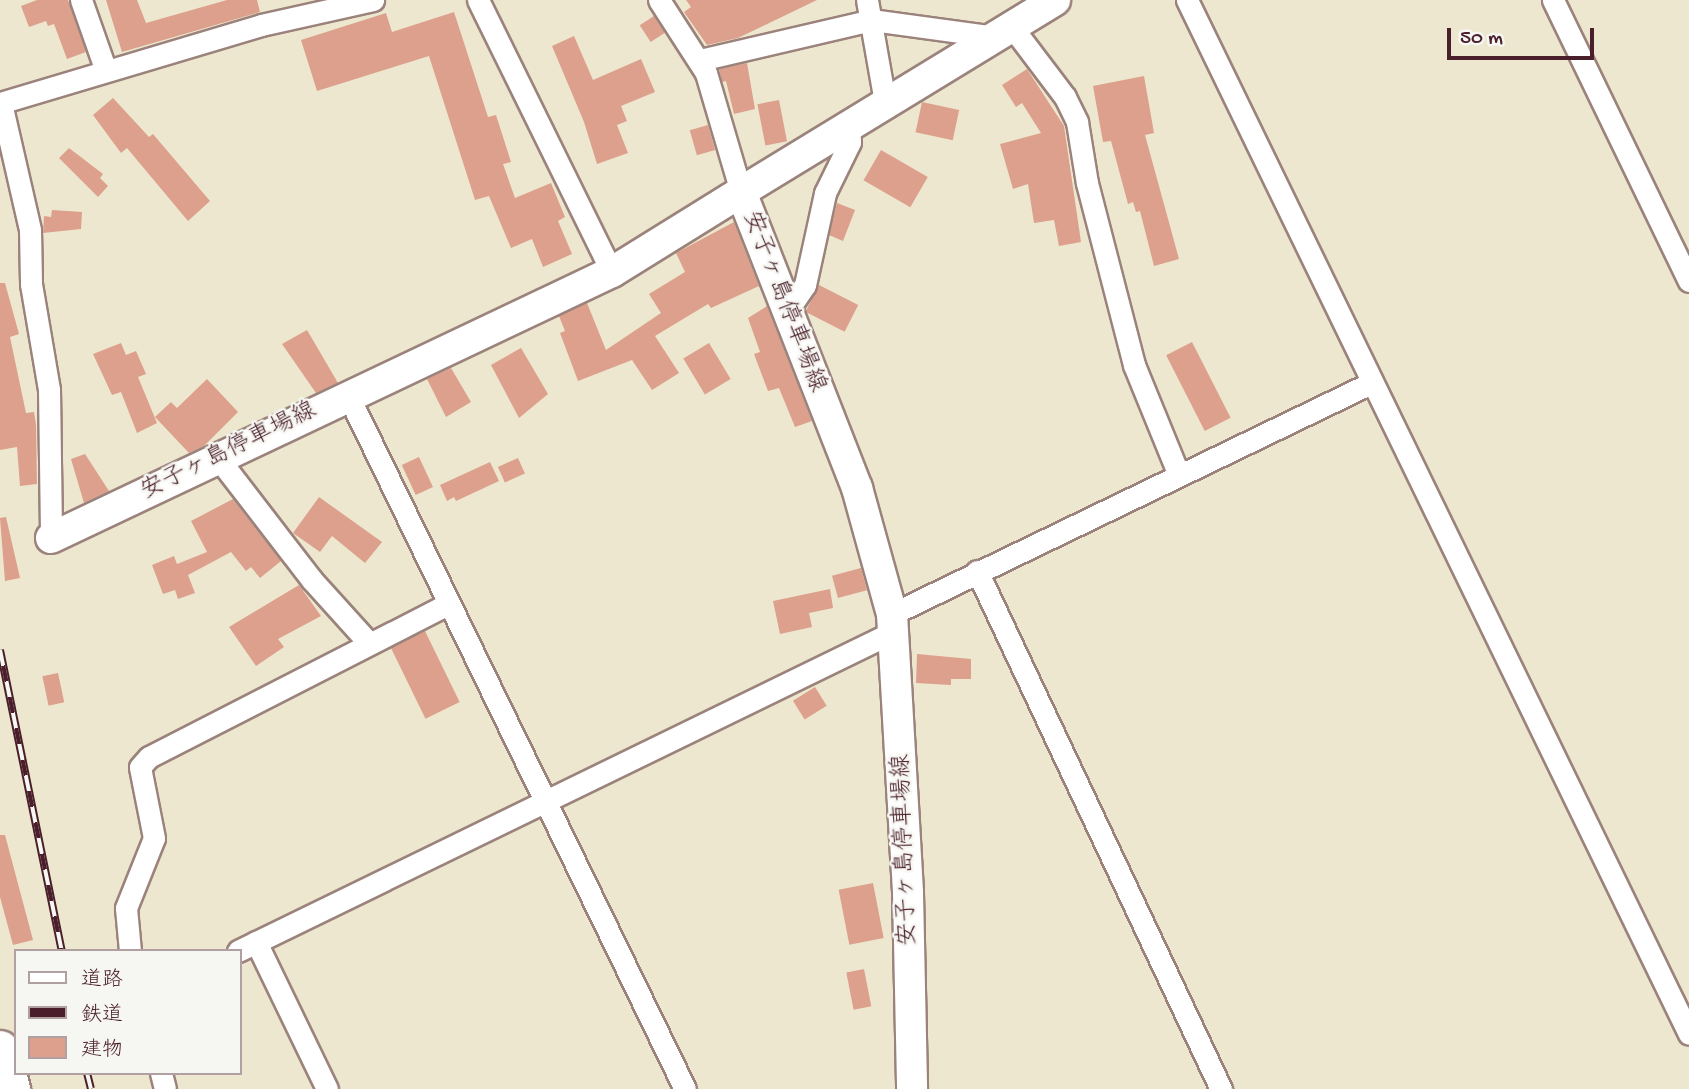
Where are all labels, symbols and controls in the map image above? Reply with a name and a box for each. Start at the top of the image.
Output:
scale bar [1451,14,1598,58]
text: 50 m [1460,27,1503,52]
street label: 安子ヶ島停車場線 [735,207,831,397]
street label: 安子ヶ島停車場線 [136,397,322,507]
street label: 安子ヶ島停車場線 [888,754,924,946]
legend [14,949,242,1075]
text: 道路 [81,969,123,994]
text: 鉄道 [81,1004,123,1029]
text: 建物 [81,1039,123,1064]

